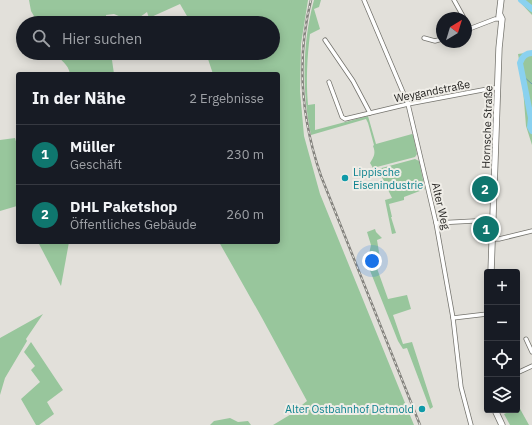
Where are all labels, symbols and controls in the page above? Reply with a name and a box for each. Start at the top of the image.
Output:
north arrow [436,12,472,48]
search box [16,16,280,60]
icon: search [30,27,52,49]
text: Hier suchen [62,29,142,48]
street label: Weygandstraße [393,77,471,105]
street label: Hornsche Straße [479,85,495,169]
text: In der Nähe [32,87,126,109]
text: 2 Ergebnisse [189,90,264,107]
text: Müller [70,137,115,156]
text: 1 [41,146,49,163]
text: 230 m [226,146,264,163]
text: Geschäft [70,156,122,173]
place label: Lippische Eisenindustrie [353,165,423,192]
marker: Lippische Eisenindustrie [340,173,350,183]
pin: 2 [472,174,498,204]
street label: Alter Weg [429,181,453,231]
text: DHL Paketshop [70,197,177,216]
text: 2 [41,206,49,223]
text: 260 m [226,206,264,223]
pin: 1 [473,214,499,244]
text: Öffentliches Gebäude [70,216,197,233]
your location [362,251,382,271]
map controls [484,269,520,413]
button: + [484,269,520,305]
button: − [484,305,520,341]
button: locate [484,341,520,377]
button: layers [484,377,520,413]
place label: Alter Ostbahnhof Detmold [285,402,414,416]
marker: Alter Ostbahnhof Detmold [417,404,427,414]

